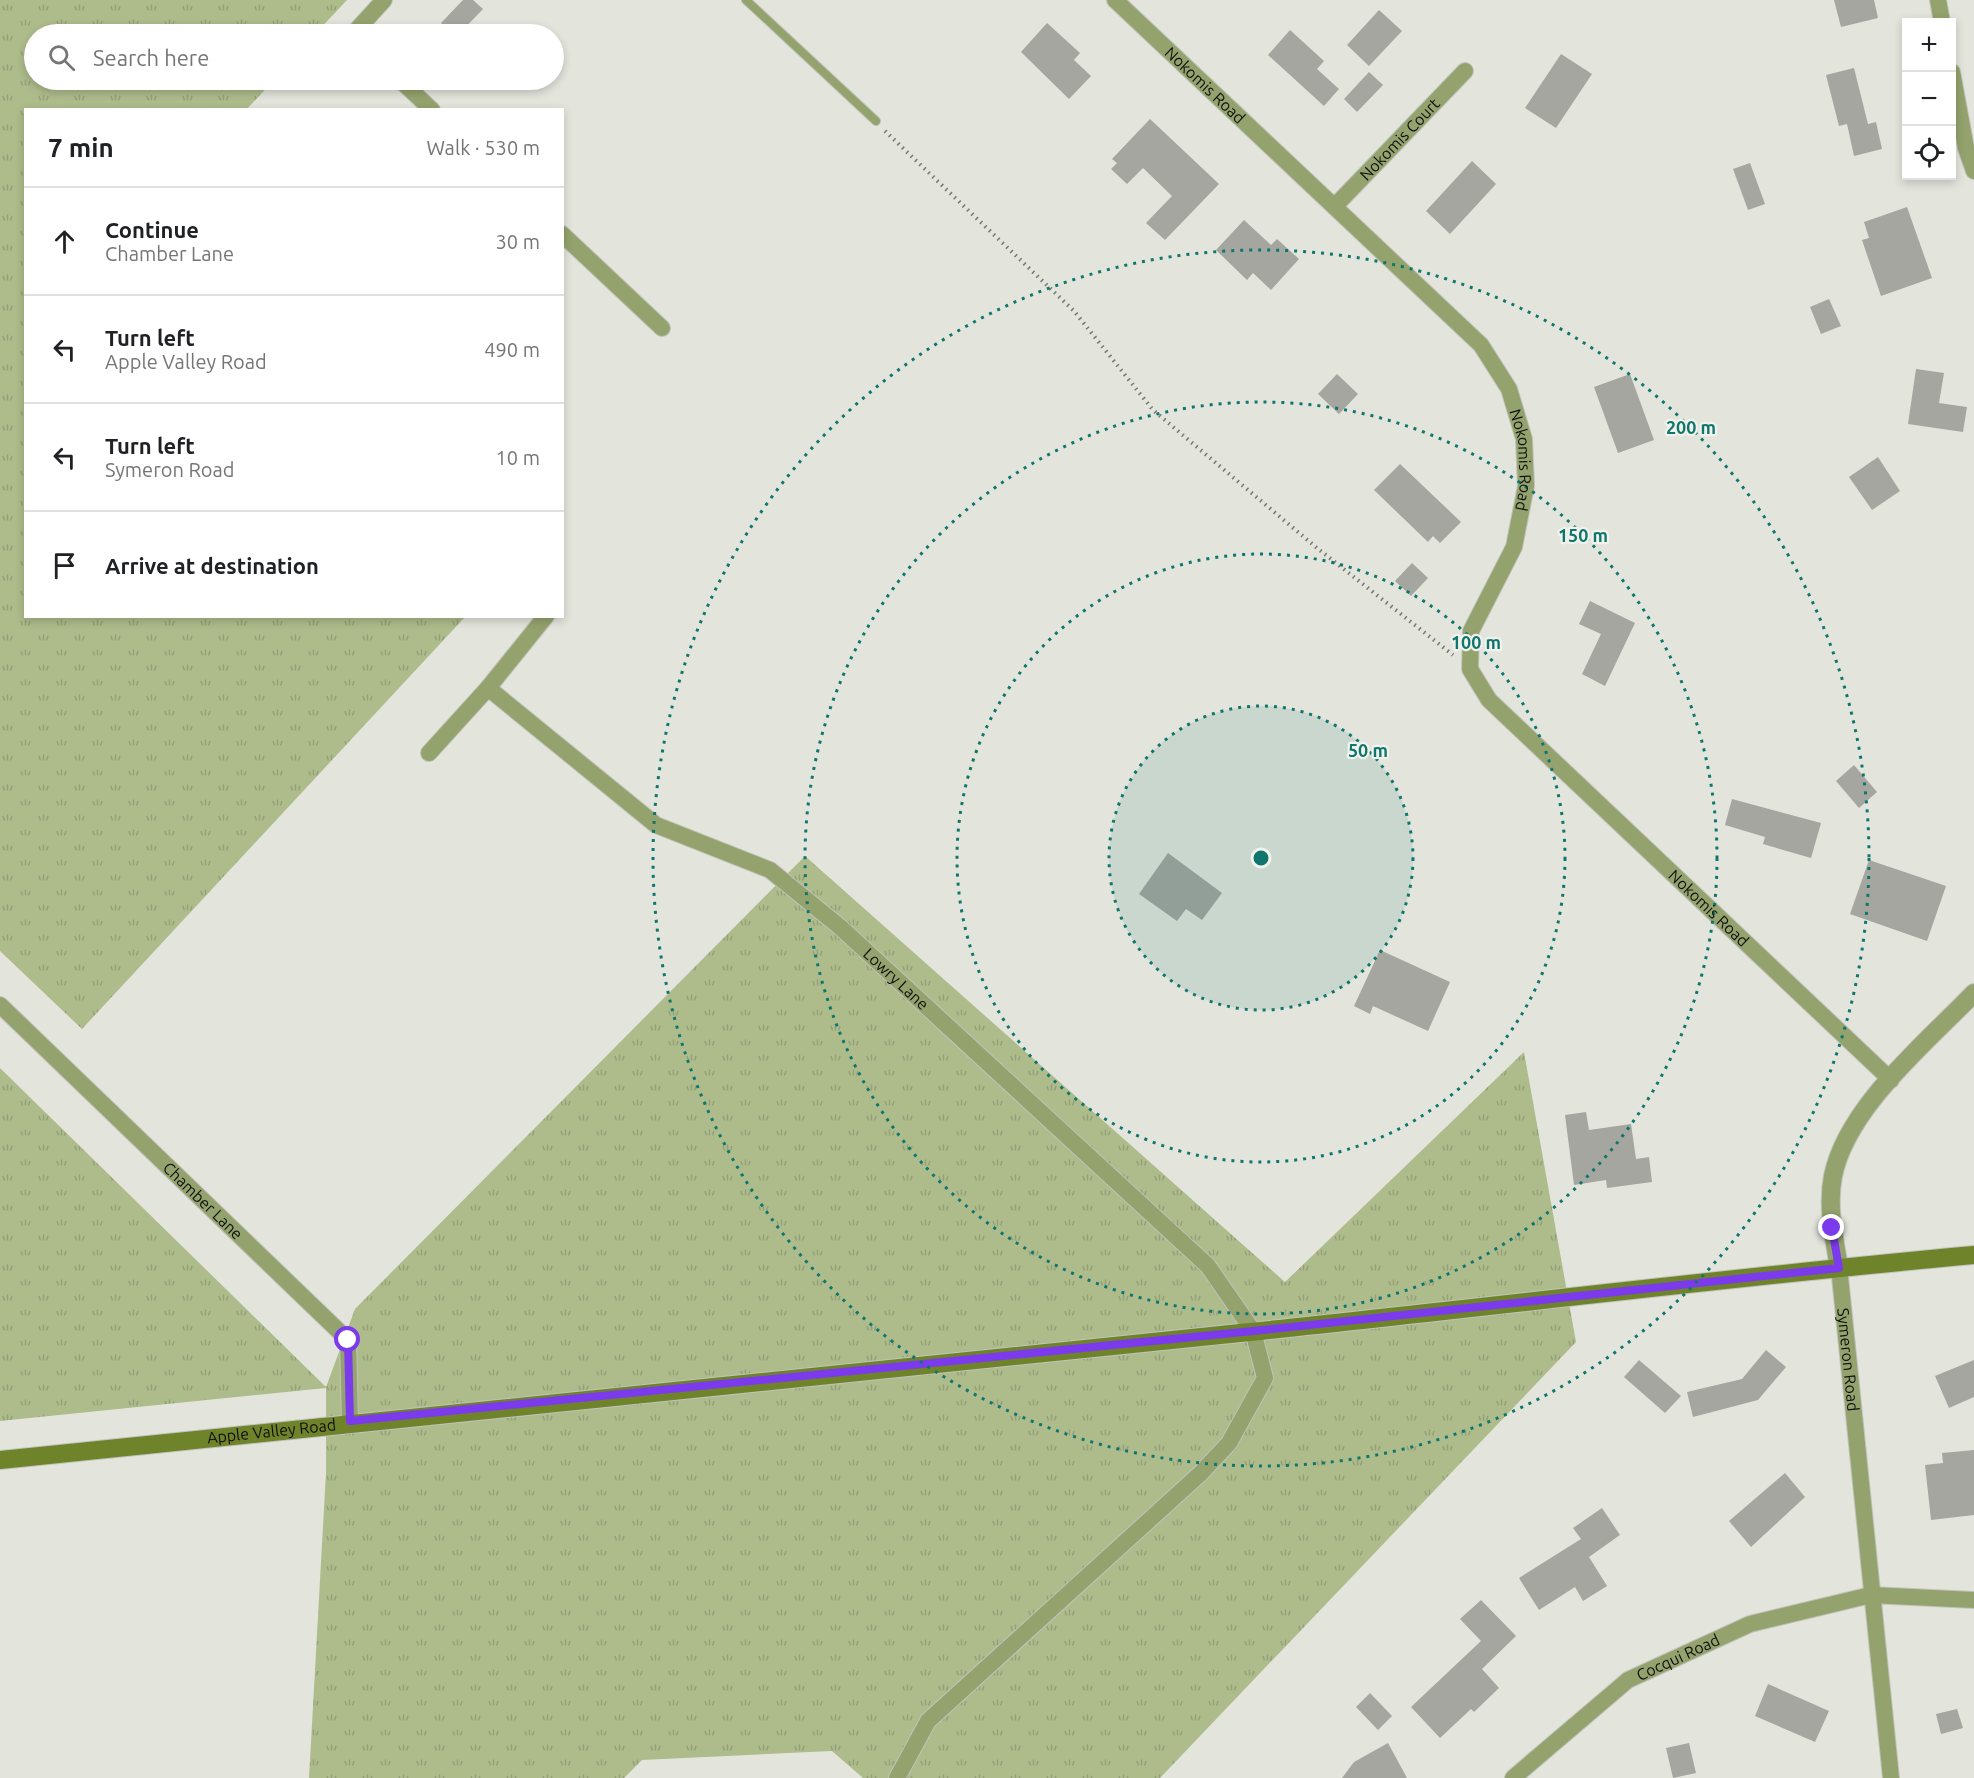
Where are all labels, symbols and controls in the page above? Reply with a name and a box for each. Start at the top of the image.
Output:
map controls [1902,18,1956,180]
button: + [1902,18,1956,72]
search box [24,24,564,90]
icon: search [45,41,78,74]
street label: Nokomis Road [1162,43,1249,127]
text: Search here [93,45,209,70]
button: − [1902,72,1956,126]
street label: Nokomis Court [1356,94,1444,184]
button: locate [1902,126,1956,180]
text: 7 min [48,133,114,162]
text: Walk · 530 m [427,136,540,159]
text: Continue [105,217,199,242]
icon: ahead [48,225,81,258]
text: 30 m [496,230,540,253]
text: Chamber Lane [105,242,234,265]
text: Turn left [105,325,195,350]
icon: left [48,333,81,366]
text: 490 m [484,338,540,361]
text: Apple Valley Road [105,350,267,373]
street label: Nokomis Road [1506,407,1535,512]
text: 200 m [1666,417,1716,437]
text: Turn left [105,433,195,458]
icon: left [48,441,81,474]
text: 10 m [496,446,540,469]
text: Symeron Road [105,458,235,481]
text: 150 m [1558,525,1608,545]
icon: arrive [48,549,81,582]
text: Arrive at destination [105,553,319,578]
text: 100 m [1451,632,1501,652]
text: 50 m [1348,740,1388,760]
centre of rings [1251,848,1271,868]
street label: Nokomis Road [1665,866,1753,950]
street label: Lowry Lane [860,944,932,1013]
street label: Chamber Lane [160,1158,247,1243]
route end [1818,1214,1844,1240]
street label: Symeron Road [1834,1307,1863,1412]
route start [334,1326,360,1352]
street label: Apple Valley Road [206,1415,337,1447]
street label: Cocqui Road [1633,1630,1722,1684]

